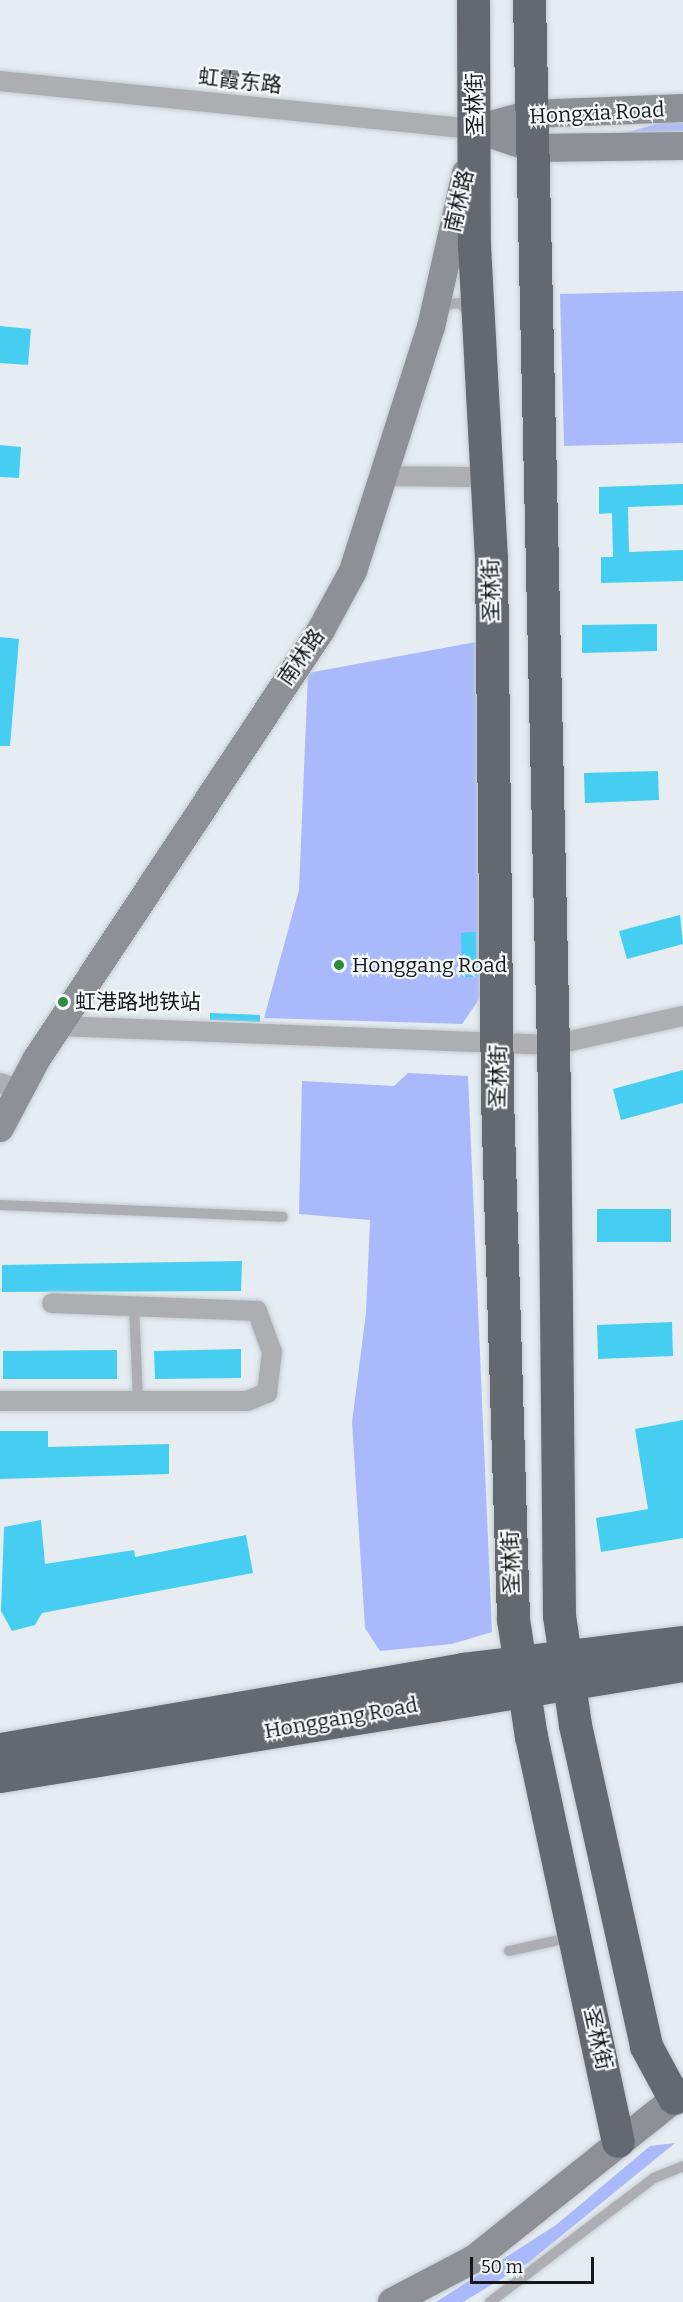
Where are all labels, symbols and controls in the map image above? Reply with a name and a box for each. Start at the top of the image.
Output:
street label: 虹霞东路 [197,64,283,98]
street label: 圣林街 [462,72,488,136]
street label: Hongxia Road [529,97,665,129]
street label: 南林路 [440,167,478,235]
street label: 圣林街 [478,558,504,622]
street label: 南林路 [273,624,329,690]
place label: Honggang Road [352,952,507,978]
marker: Honggang Road [330,956,348,974]
place label: 虹港路地铁站 [75,989,201,1015]
marker: 虹港路地铁站 [56,995,70,1009]
street label: 圣林街 [485,1044,511,1108]
street label: 圣林街 [497,1530,525,1594]
street label: Honggang Road [262,1692,420,1744]
street label: 圣林街 [579,2005,617,2073]
scale bar [473,2245,598,2283]
text: 50 m [481,2256,523,2278]

